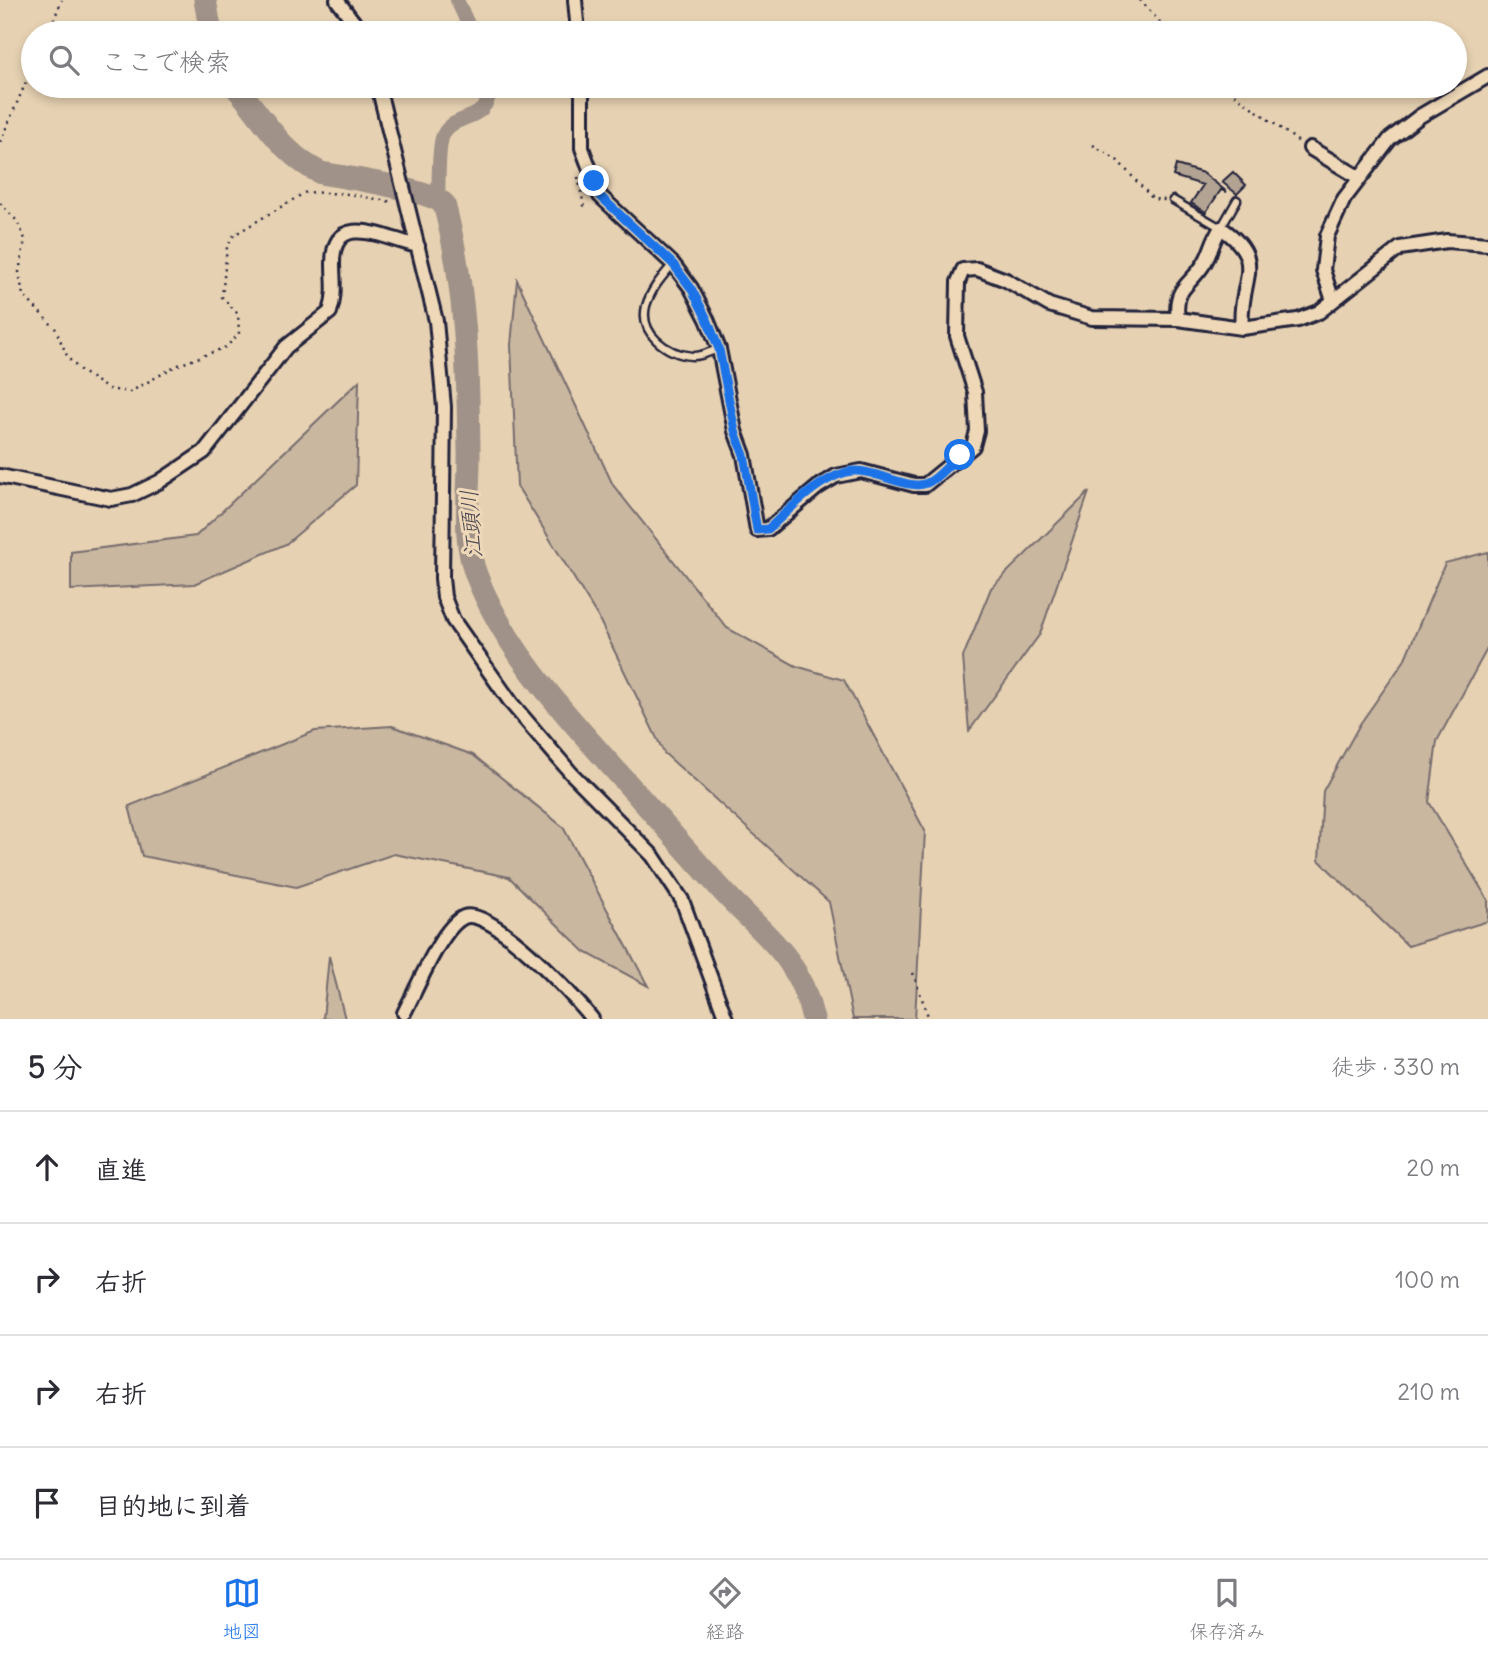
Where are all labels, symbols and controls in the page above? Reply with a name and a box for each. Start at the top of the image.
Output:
search box [21,21,1467,98]
icon: search [45,41,83,79]
text: ここで検索 [101,45,231,78]
route end [578,165,609,196]
route start [944,439,975,470]
water label: 江頭川 [454,489,487,559]
text: 5 分 [28,1048,82,1086]
text: 徒歩 · 330 m [1331,1052,1460,1081]
icon: ahead [28,1148,66,1186]
text: 直進 [95,1153,147,1186]
text: 20 m [1407,1153,1460,1182]
icon: right [28,1260,66,1298]
text: 右折 [95,1265,147,1298]
text: 100 m [1395,1265,1460,1294]
icon: right [28,1372,66,1410]
text: 右折 [95,1377,147,1410]
text: 210 m [1397,1377,1460,1406]
icon: arrive [28,1484,66,1522]
text: 目的地に到着 [95,1489,251,1522]
tab: 地図 [223,1574,261,1643]
tab: 経路 [706,1574,744,1643]
tab: 保存済み [1189,1574,1265,1643]

